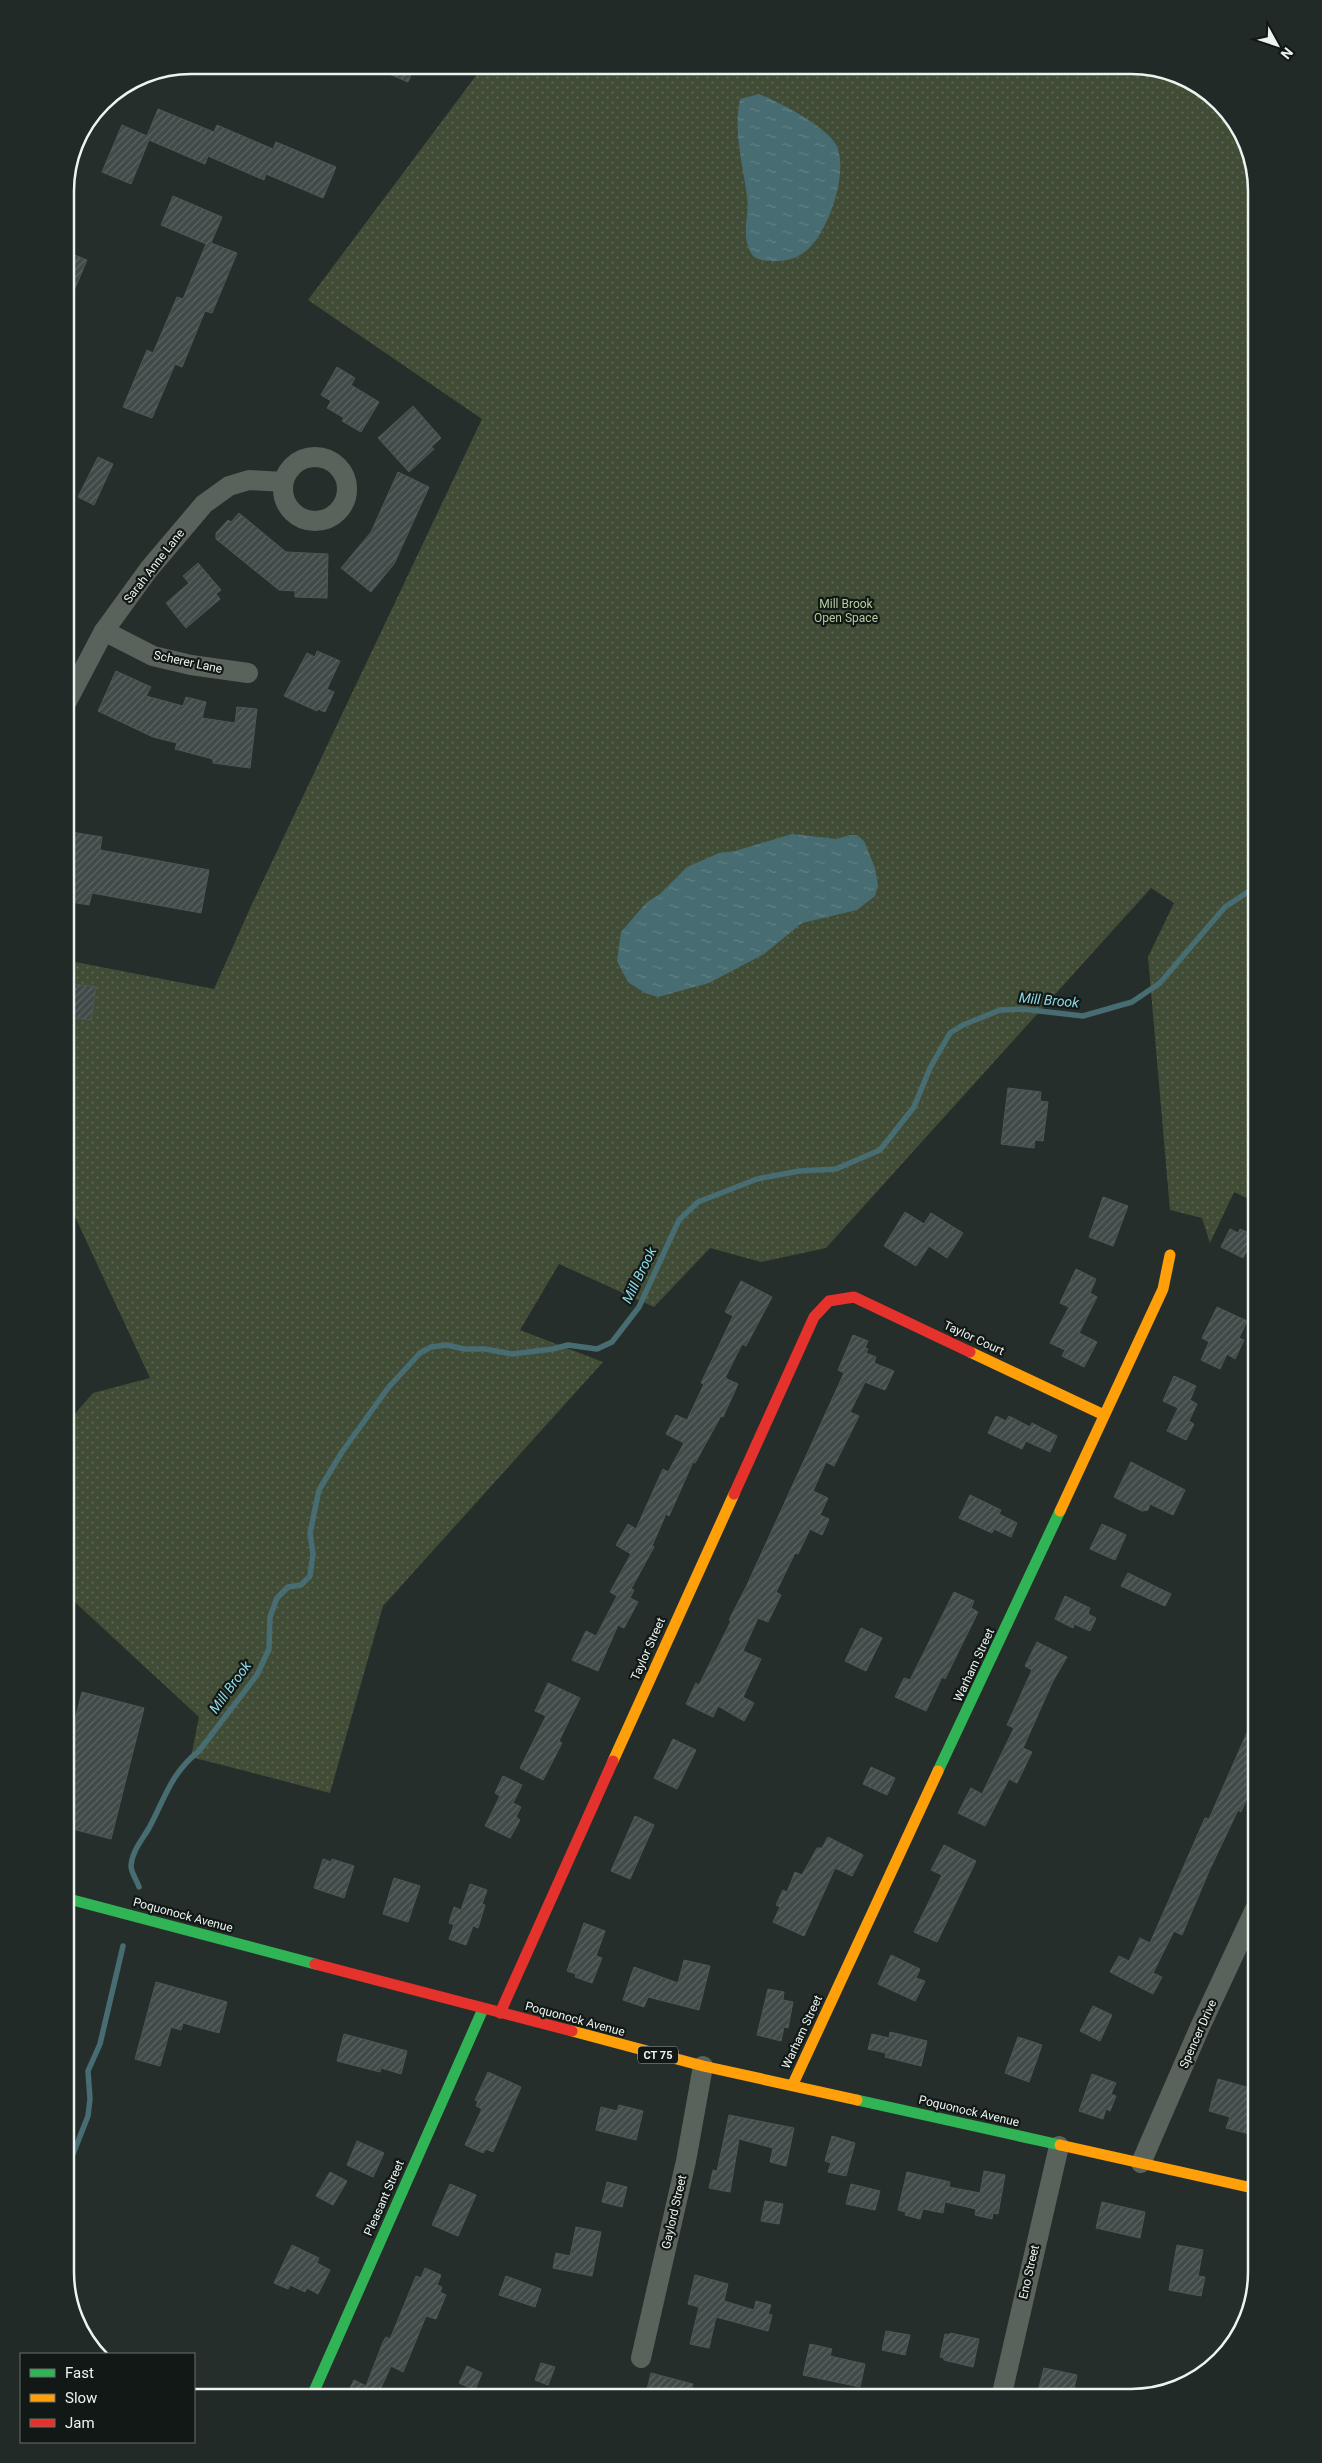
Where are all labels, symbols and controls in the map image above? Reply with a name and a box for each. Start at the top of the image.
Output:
north arrow [1252,20,1302,70]
text: N [1278,44,1296,62]
street label: Sarah Anne Lane [121,526,187,606]
park label: Mill Brook Open Space [814,597,878,625]
street label: Scherer Lane [152,648,224,676]
water label: Mill Brook [1018,989,1081,1011]
water label: Mill Brook [619,1243,660,1306]
street label: Taylor Court [942,1318,1006,1358]
street label: Taylor Street [628,1615,668,1682]
street label: Warham Street [951,1626,997,1704]
water label: Mill Brook [206,1657,255,1716]
street label: Poquonock Avenue [132,1895,234,1935]
street label: Warham Street [779,1993,825,2071]
street label: Spencer Drive [1177,1998,1219,2070]
street label: Poquonock Avenue [524,1999,626,2039]
road number: CT 75 [638,2046,678,2064]
street label: Poquonock Avenue [917,2093,1021,2129]
street label: Pleasant Street [361,2158,407,2238]
street label: Gaylord Street [659,2174,689,2250]
street label: Eno Street [1016,2244,1042,2300]
legend [20,2353,195,2443]
text: Fast [65,2364,94,2382]
text: Slow [65,2389,97,2407]
text: Jam [65,2414,95,2432]

